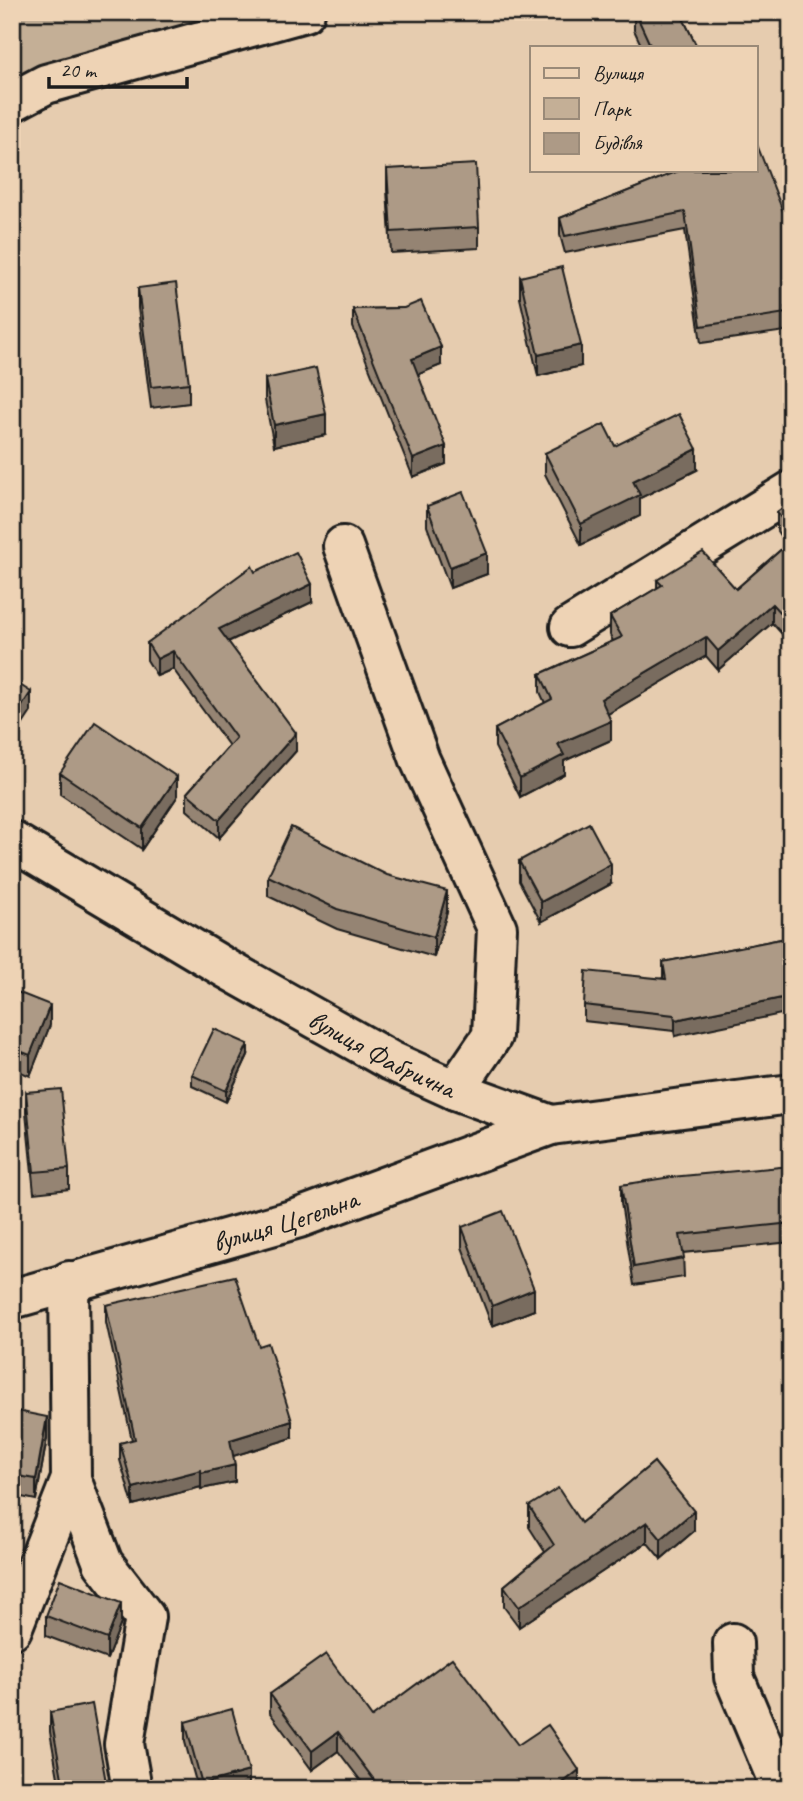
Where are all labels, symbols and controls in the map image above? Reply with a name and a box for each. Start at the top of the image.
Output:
scale bar [49,46,187,90]
legend [530,46,758,172]
text: 20 m [60,57,98,83]
text: Вулиця [593,60,644,86]
text: Парк [593,96,633,122]
text: Будівля [593,130,643,156]
street label: вулиця Фабрична [303,1001,463,1106]
street label: вулиця Цегельна [208,1180,365,1259]

